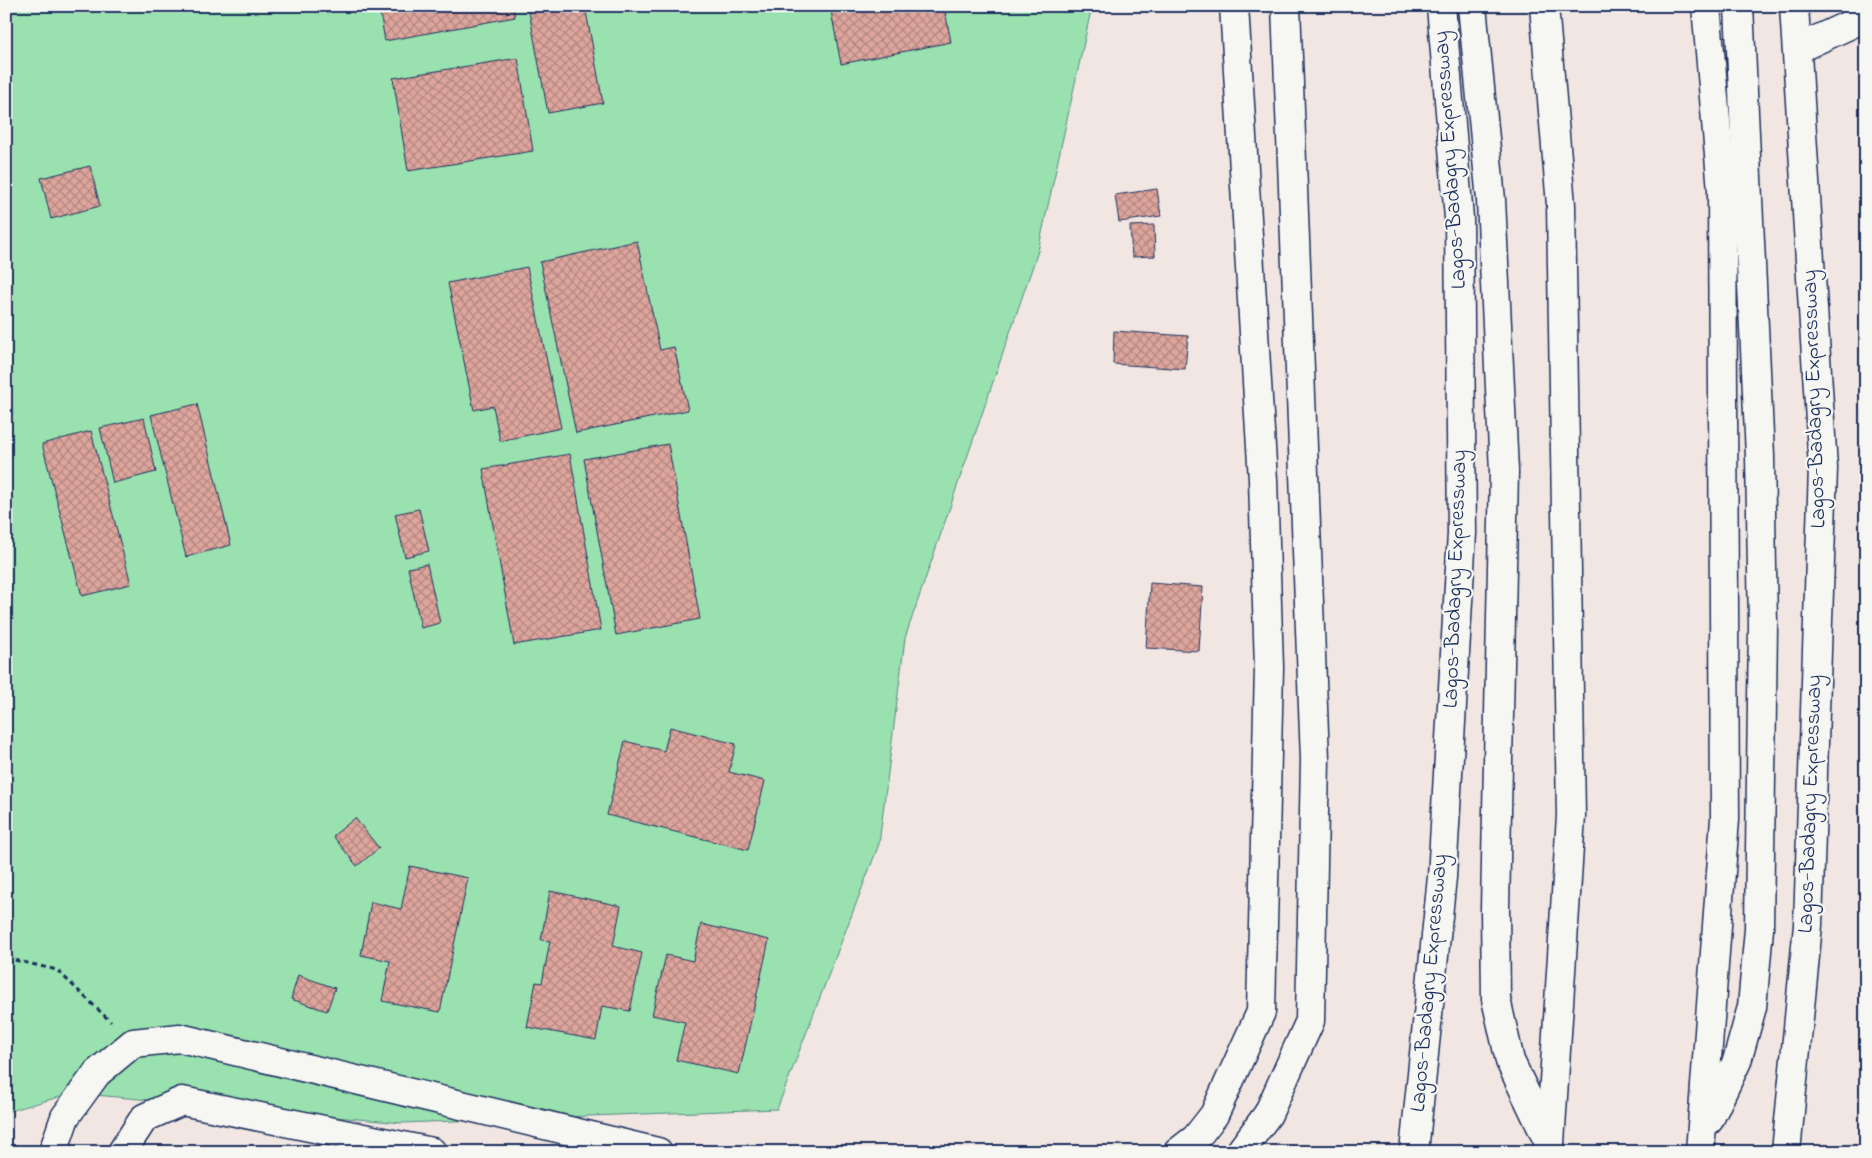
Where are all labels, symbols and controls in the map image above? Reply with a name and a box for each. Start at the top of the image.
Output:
street label: Lagos-Badagry Expressway [1426,30,1477,290]
street label: Lagos-Badagry Expressway [1794,269,1837,529]
street label: Lagos-Badagry Expressway [1435,449,1478,709]
street label: Lagos-Badagry Expressway [1790,674,1833,934]
street label: Lagos-Badagry Expressway [1403,853,1458,1113]

